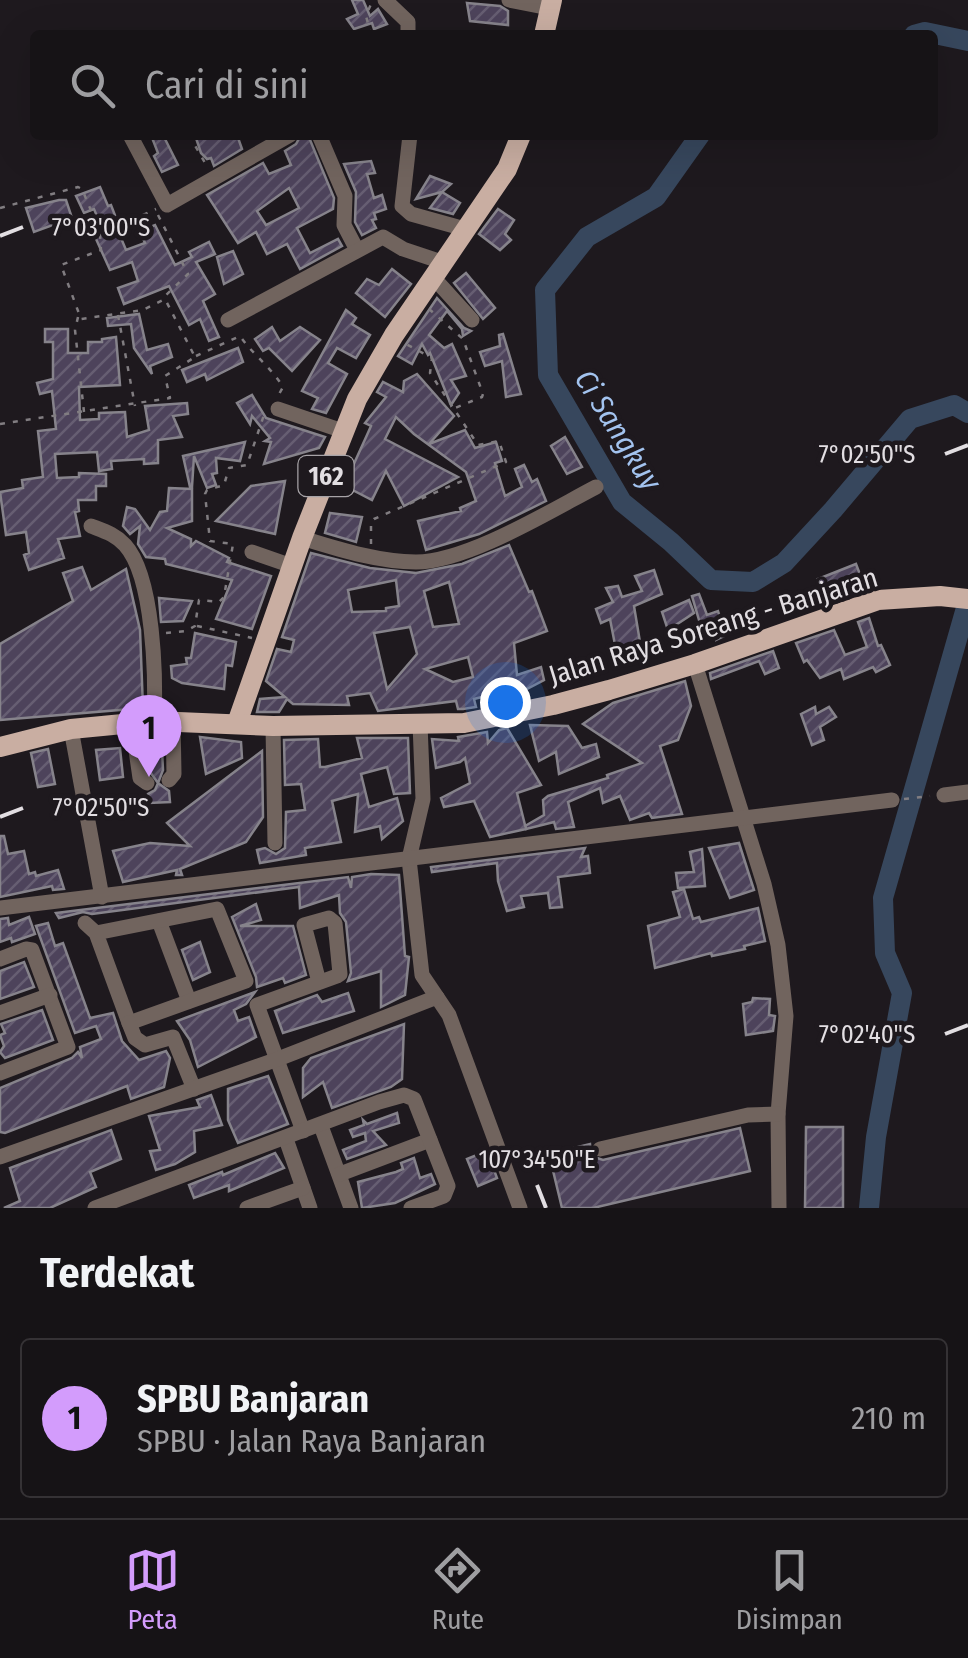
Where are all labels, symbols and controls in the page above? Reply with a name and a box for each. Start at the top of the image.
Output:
search box [30,30,938,140]
icon: search [65,58,120,113]
text: Cari di sini [145,62,309,108]
text: 7°03'00"S [52,213,150,243]
water label: Ci Sangkuy [567,363,670,498]
text: 7°02'50"S [818,440,916,470]
road number: 162 [298,456,354,496]
street label: Jalan Raya Soreang - Banjaran [545,561,882,692]
your location [480,677,531,728]
pin: 1 [116,694,182,777]
text: 7°02'50"S [52,793,150,823]
text: 7°02'40"S [819,1020,915,1050]
text: 107°34'50"E [479,1145,595,1175]
text: Terdekat [40,1248,194,1298]
text: SPBU Banjaran [137,1376,369,1422]
text: 1 [68,1399,81,1437]
text: 210 m [851,1399,926,1437]
text: SPBU · Jalan Raya Banjaran [137,1422,486,1460]
tab: Peta [125,1543,180,1636]
tab: Rute [430,1543,485,1636]
tab: Disimpan [736,1543,843,1636]

